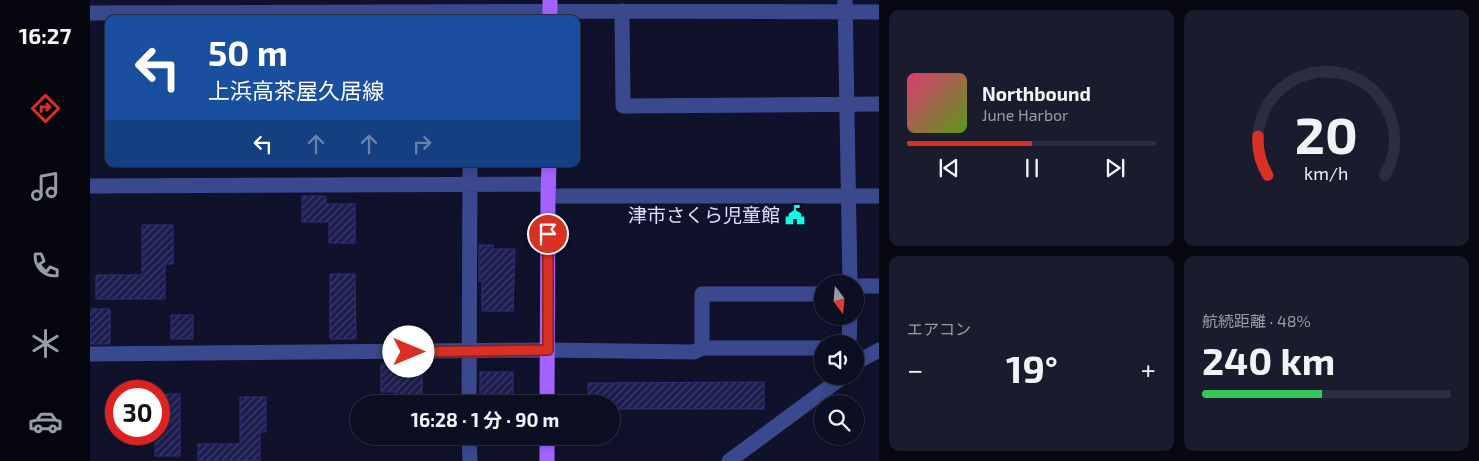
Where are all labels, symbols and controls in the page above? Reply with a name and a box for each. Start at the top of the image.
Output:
text: 16:27 [19,22,71,48]
text: 50 m [208,31,288,73]
icon: left [125,35,190,100]
text: 上浜高茶屋久居線 [208,77,384,103]
text: Northbound [982,82,1091,105]
icon: directions [28,91,63,126]
text: 20 [1295,102,1358,164]
text: June Harbor [982,105,1069,124]
icon: left [249,130,277,158]
icon: ahead [302,130,330,158]
icon: ahead [355,130,383,158]
icon: right [408,130,436,158]
icon: previous [935,154,963,182]
icon: pause [1018,154,1046,182]
icon: next [1101,154,1129,182]
text: km/h [1304,162,1349,184]
icon: music [28,169,63,204]
place label: 津市さくら児童館 [628,203,780,226]
public building icon: 津市さくら児童館 [784,204,806,226]
pin [527,213,569,255]
icon: arrive [534,220,562,248]
icon: phone [28,248,63,283]
north arrow [814,275,864,325]
map controls [814,275,864,445]
text: 航続距離 · 48% [1202,311,1311,330]
text: エアコン [907,319,971,338]
position arrow [382,325,434,377]
icon: climate [28,326,63,361]
button: sound [814,335,864,385]
text: 240 km [1202,337,1335,383]
text: 19° [1006,345,1058,391]
text: − [907,352,923,386]
text: + [1141,352,1156,386]
speed limit sign: 30 [105,380,170,445]
button: search [814,395,864,445]
icon: car [28,404,63,439]
text: 16:28 · 1 分 · 90 m [411,408,559,431]

